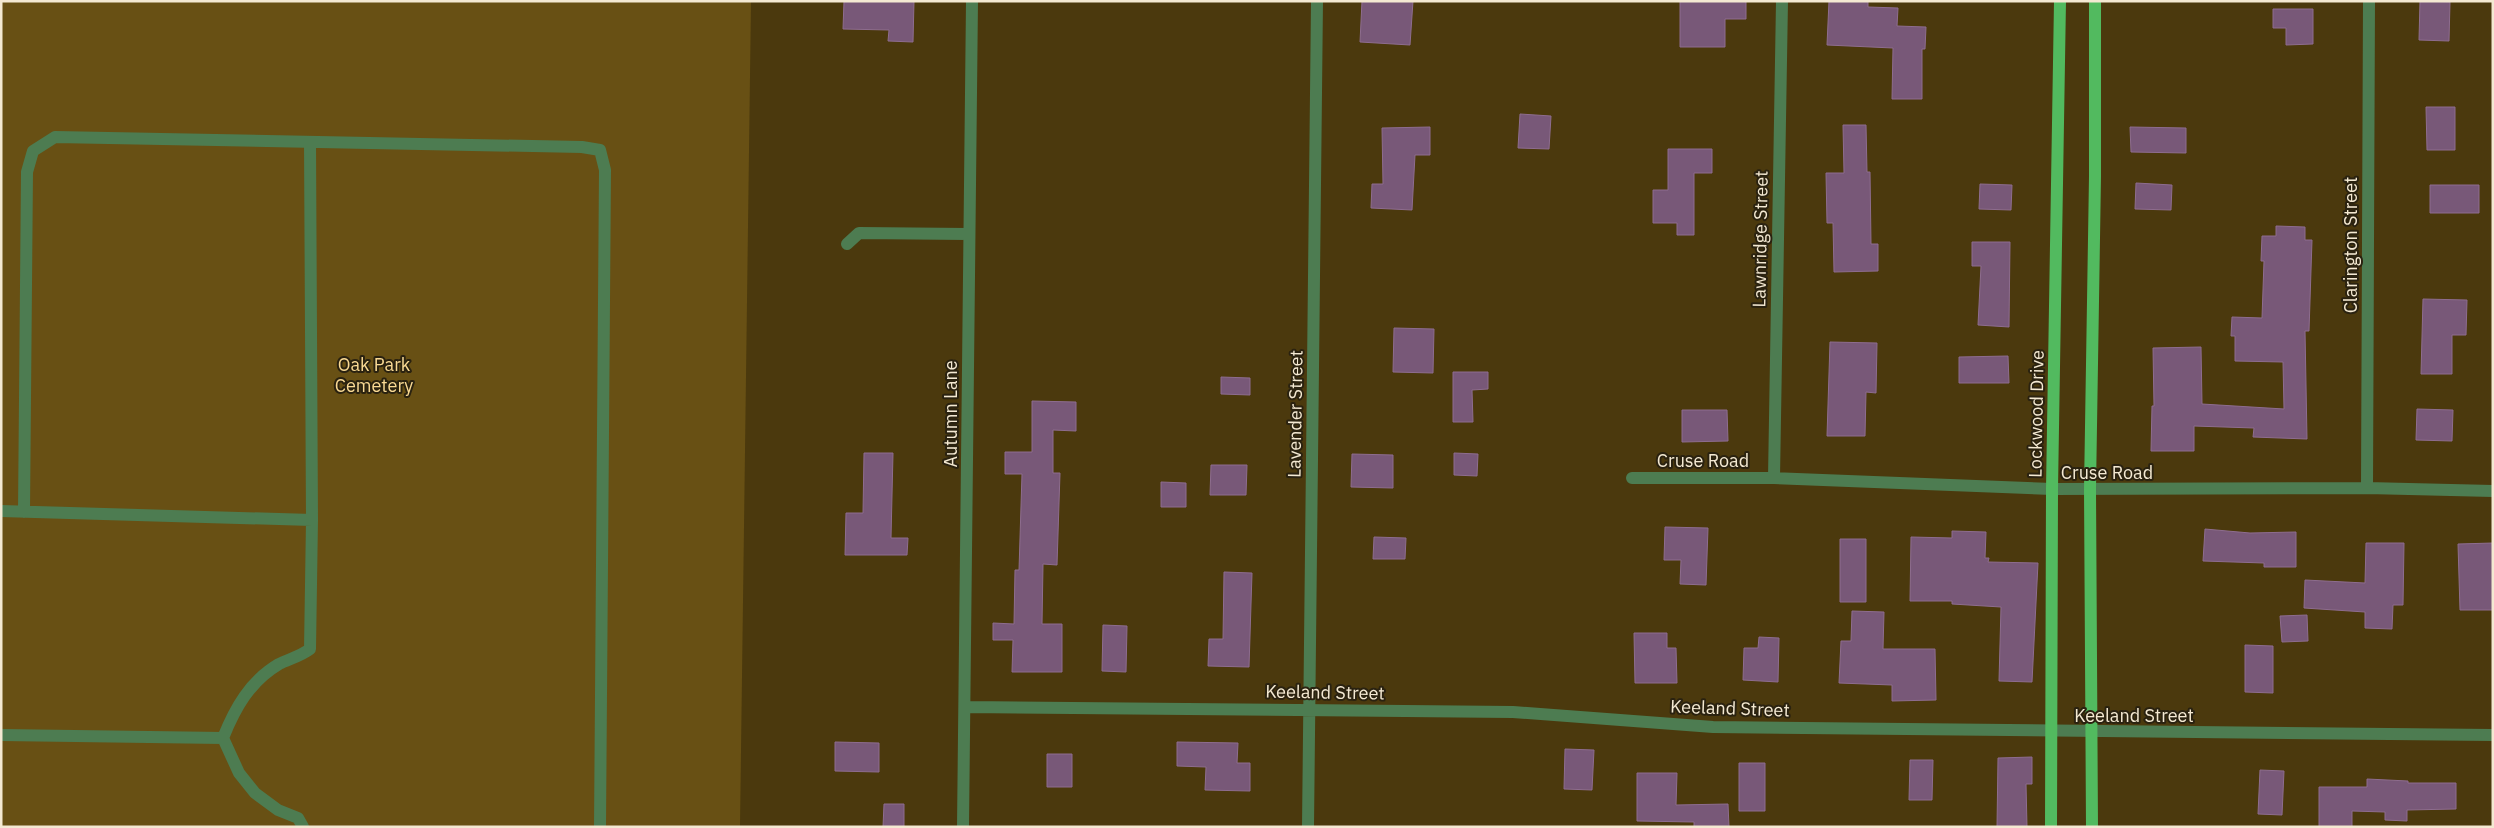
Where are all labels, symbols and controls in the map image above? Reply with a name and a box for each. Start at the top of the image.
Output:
street label: Lawnridge Street [1747,170,1773,308]
street label: Clarington Street [2339,177,2362,313]
street label: Lavender Street [1282,350,1308,478]
street label: Lockwood Drive [2023,350,2049,478]
park label: Oak Park Cemetery [335,353,413,397]
street label: Autumn Lane [939,360,962,468]
street label: Cruse Road [1657,449,1749,472]
street label: Cruse Road [2061,461,2153,484]
street label: Keeland Street [1265,679,1385,705]
street label: Keeland Street [1670,694,1790,722]
street label: Keeland Street [2074,704,2194,727]

